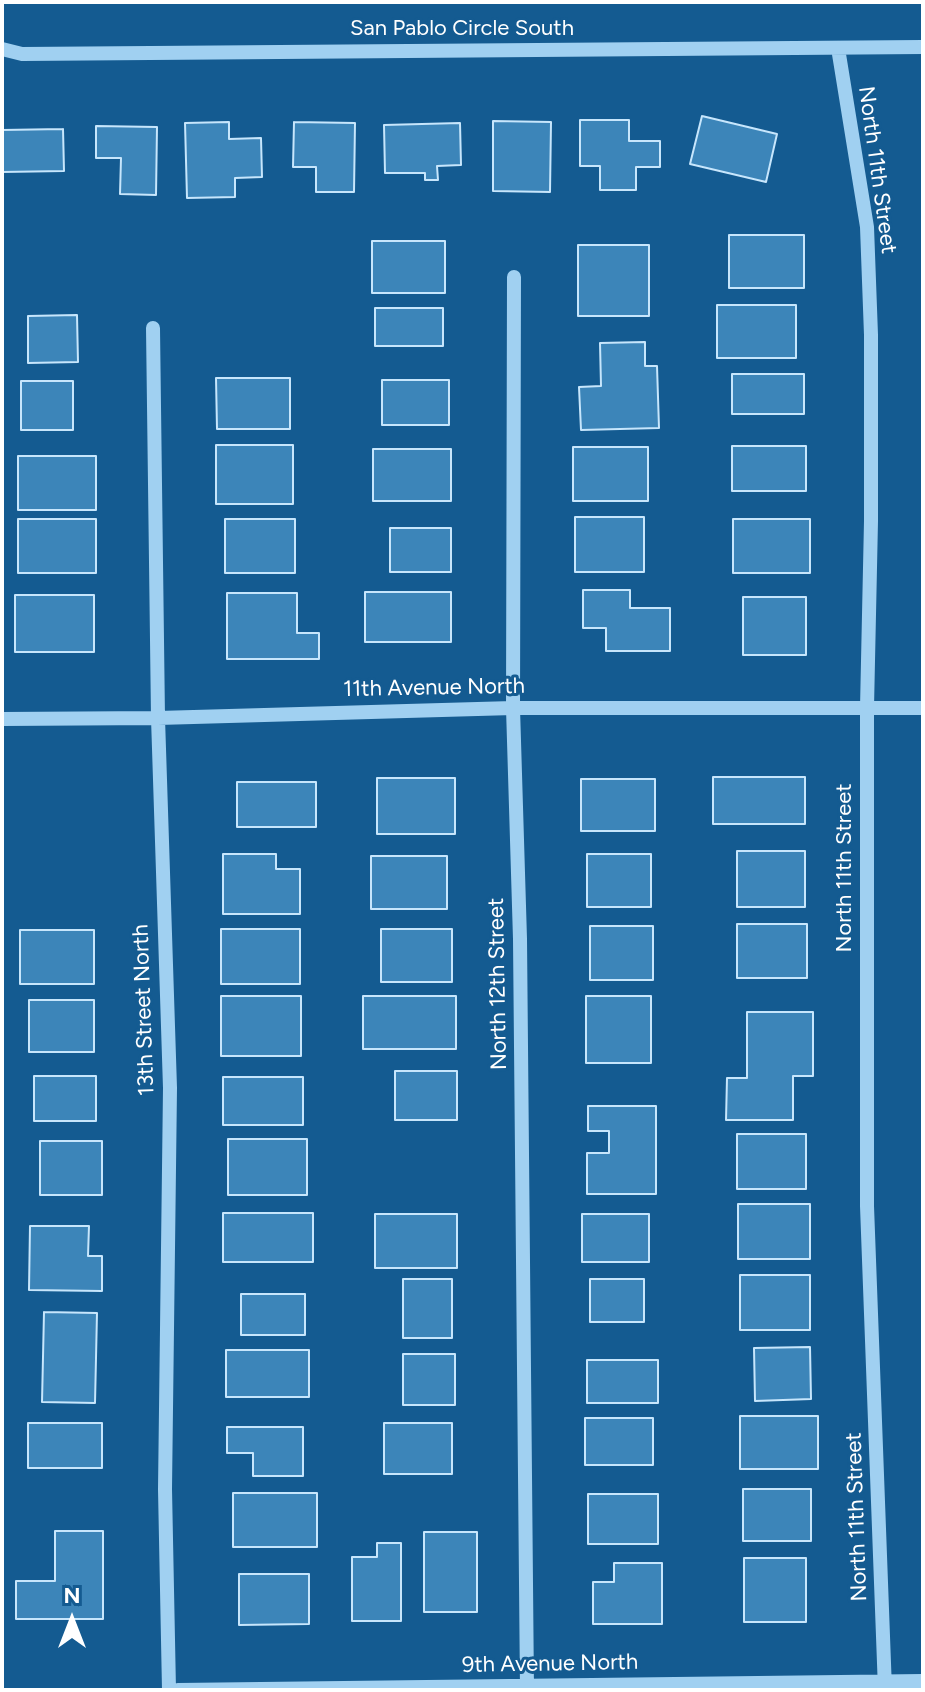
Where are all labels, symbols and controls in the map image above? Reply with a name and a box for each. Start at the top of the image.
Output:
street label: San Pablo Circle South [350,16,574,42]
street label: North 11th Street [852,84,902,256]
street label: 11th Avenue North [343,673,525,703]
street label: North 11th Street [832,783,858,953]
street label: North 12th Street [483,898,513,1070]
street label: 13th Street North [128,924,160,1096]
street label: North 11th Street [841,1432,873,1602]
north arrow [32,1580,112,1660]
text: N [63,1582,81,1609]
street label: 9th Avenue North [462,1649,638,1679]

